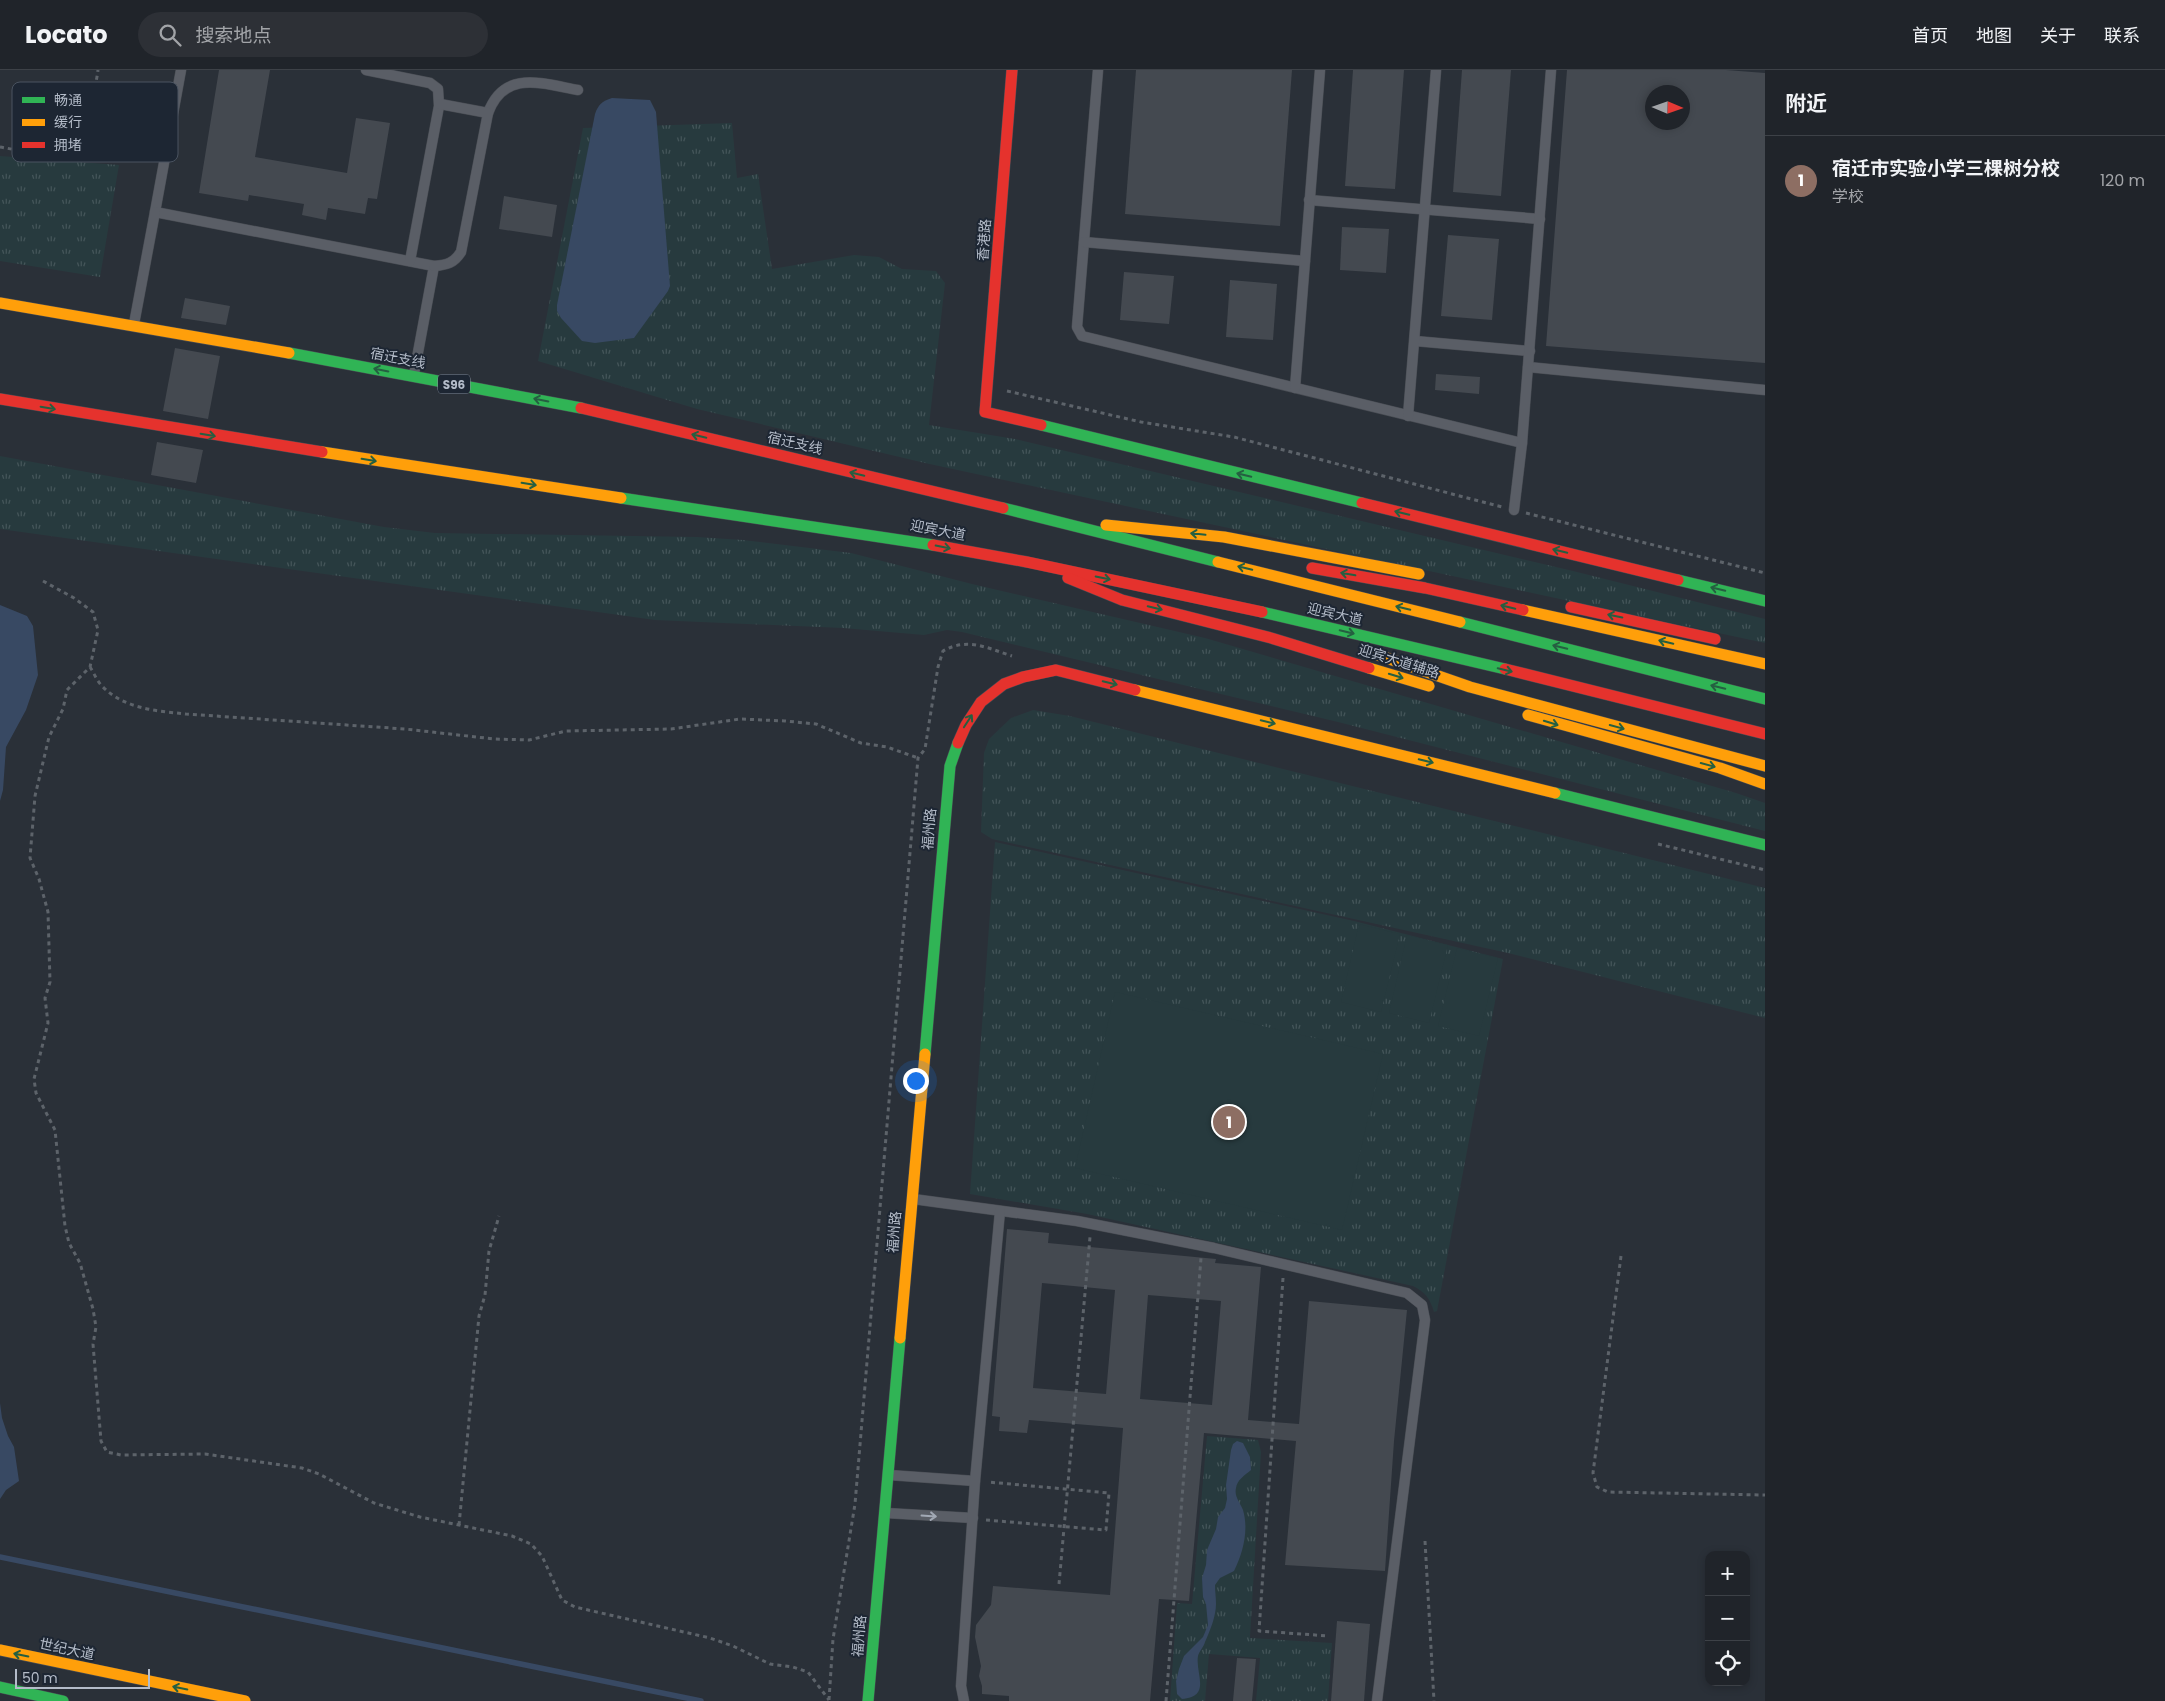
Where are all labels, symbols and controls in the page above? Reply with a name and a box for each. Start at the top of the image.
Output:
search box [138,12,488,57]
text: Locato [25,18,108,51]
icon: search [156,21,184,49]
text: 搜索地点 [196,22,272,49]
text: 首页 [1912,23,1948,48]
text: 地图 [1976,23,2012,48]
text: 关于 [2040,23,2076,48]
text: 联系 [2104,23,2140,48]
legend [12,82,178,162]
north arrow [1645,85,1690,130]
text: 附近 [1785,89,1827,118]
text: 畅通 [54,90,82,110]
text: 缓行 [54,112,82,132]
text: 拥堵 [54,135,82,155]
text: 宿迁市实验小学三棵树分校 [1832,155,2060,182]
text: 1 [1798,169,1804,192]
text: 120 m [2100,169,2145,192]
text: 学校 [1832,185,1864,208]
street label: 香港路 [973,218,995,262]
street label: 宿迁支线 [369,343,427,373]
one-way arrow [374,364,390,374]
road number: S96 [438,374,470,394]
one-way arrow [533,395,549,404]
one-way arrow [40,404,56,414]
street label: 宿迁支线 [765,427,825,459]
one-way arrow [200,431,216,441]
one-way arrow [692,431,708,440]
one-way arrow [360,455,376,465]
one-way arrow [850,469,866,478]
one-way arrow [1236,470,1252,479]
one-way arrow [521,480,537,490]
one-way arrow [1394,508,1410,517]
street label: 迎宾大道 [909,515,967,545]
one-way arrow [1191,529,1207,539]
one-way arrow [935,542,951,552]
one-way arrow [1552,546,1568,555]
one-way arrow [1237,563,1253,572]
one-way arrow [1341,569,1357,579]
one-way arrow [1094,574,1110,583]
one-way arrow [1710,584,1726,593]
street label: 迎宾大道 [1305,598,1365,630]
one-way arrow [1395,602,1411,612]
one-way arrow [1500,602,1516,611]
one-way arrow [1147,604,1163,613]
one-way arrow [1608,611,1624,621]
one-way arrow [1338,628,1354,637]
one-way arrow [1659,637,1675,646]
street label: 迎宾大道辅路 [1356,639,1442,683]
one-way arrow [1553,642,1569,651]
one-way arrow [1497,666,1513,675]
one-way arrow [1387,671,1403,681]
one-way arrow [1101,679,1117,689]
one-way arrow [1710,682,1726,691]
one-way arrow [963,715,973,729]
one-way arrow [1259,718,1275,727]
one-way arrow [1543,718,1559,728]
one-way arrow [1608,722,1624,732]
one-way arrow [1417,757,1433,766]
one-way arrow [1700,760,1716,770]
street label: 福州路 [917,807,941,851]
your location [903,1068,929,1094]
pin: 1 [1213,1103,1245,1141]
street label: 福州路 [882,1210,906,1254]
one-way arrow [920,1511,936,1520]
map controls [1705,1551,1750,1686]
button: + [1705,1551,1750,1596]
button: − [1705,1596,1750,1641]
street label: 福州路 [847,1614,871,1658]
street label: 世纪大道 [38,1633,96,1665]
button: locate [1705,1641,1750,1686]
one-way arrow [13,1650,29,1659]
scale bar [15,1666,150,1689]
text: 50 m [22,1668,58,1688]
one-way arrow [172,1682,188,1692]

